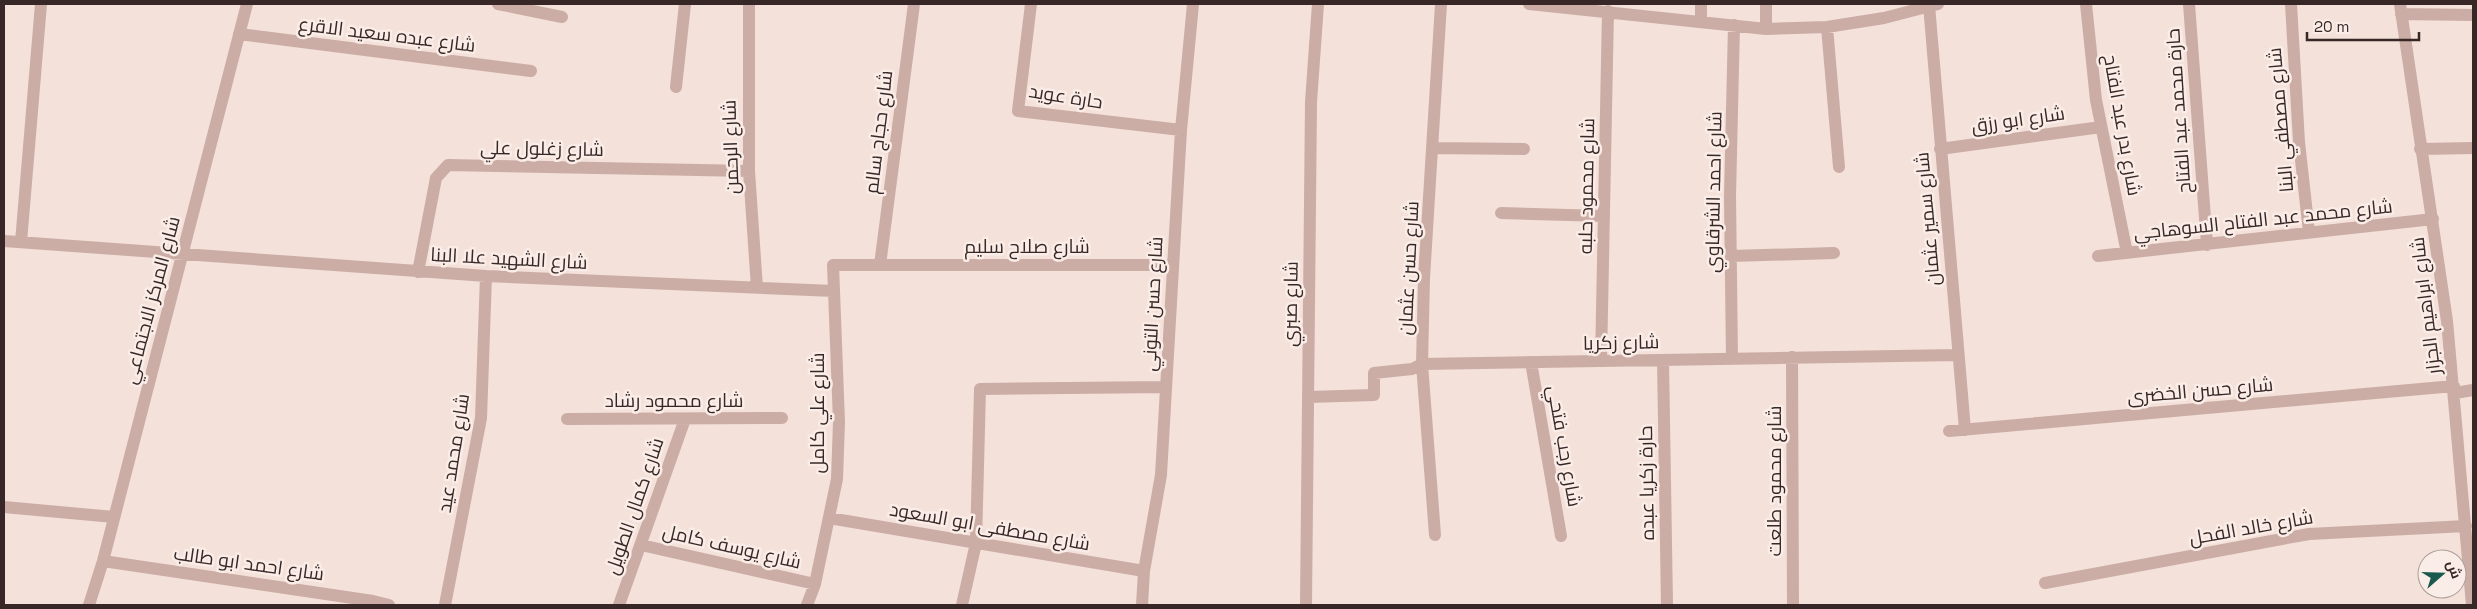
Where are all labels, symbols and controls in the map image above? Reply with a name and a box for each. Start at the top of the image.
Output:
scale bar [2307,10,2420,42]
street label: شارع عبده سعيد الاقرع [297,11,477,59]
text: 20 m [2314,17,2349,36]
street label: حارة محمد عبد الفتاح [2160,28,2198,194]
street label: شارع مصطفي البنا [2262,46,2301,193]
street label: شارع بدر عبد الفتاح [2097,52,2147,198]
street label: شارع حجاج سالم [859,69,899,195]
street label: حارة عويد [1027,78,1105,115]
street label: شارع الرحمن [716,99,746,195]
street label: شارع ابو رزق [1970,101,2067,139]
street label: شارع احمد الشرقاوي [1700,111,1729,273]
street label: شارع محمود حلبه [1573,118,1601,254]
street label: شارع زغلول علي [480,135,604,164]
street label: شارع سمير عثمان [1909,151,1947,287]
street label: شارع محمد عبد الفتاح السوهاجي [2132,193,2394,248]
street label: شارع حسن عثمان [1393,200,1425,336]
street label: شارع المركز الاجتماعي [117,213,188,387]
street label: شارع صلاح سليم [964,234,1090,260]
street label: شارع حسن التوني [1136,236,1171,372]
street label: شارع ابراهيم الجزار [2405,236,2447,377]
street label: شارع الشهيد علا البنا [430,242,588,276]
street label: شارع صبري [1277,261,1306,347]
street label: شارع زكريا [1583,329,1659,357]
street label: شارع علي كامل [805,353,832,473]
street label: شارع حسن الخضرى [2126,372,2274,410]
street label: شارع رجب فتحي [1540,383,1587,509]
street label: شارع محمود رشاد [605,388,743,414]
street label: شارع محمد عيد [432,392,476,515]
street label: شارع محمود طلعت [1762,406,1788,556]
street label: حارة زكريا عبده [1633,425,1660,541]
street label: شارع كمال الطويل [599,434,671,578]
street label: شارع مصطفى ابو السعود [888,497,1092,557]
street label: شارع خالد الفحل [2187,504,2315,552]
street label: شارع يوسف كامل [660,518,804,576]
street label: شارع احمد ابو طالب [172,541,326,587]
north arrow [2417,549,2467,599]
text: ش [2443,558,2466,581]

